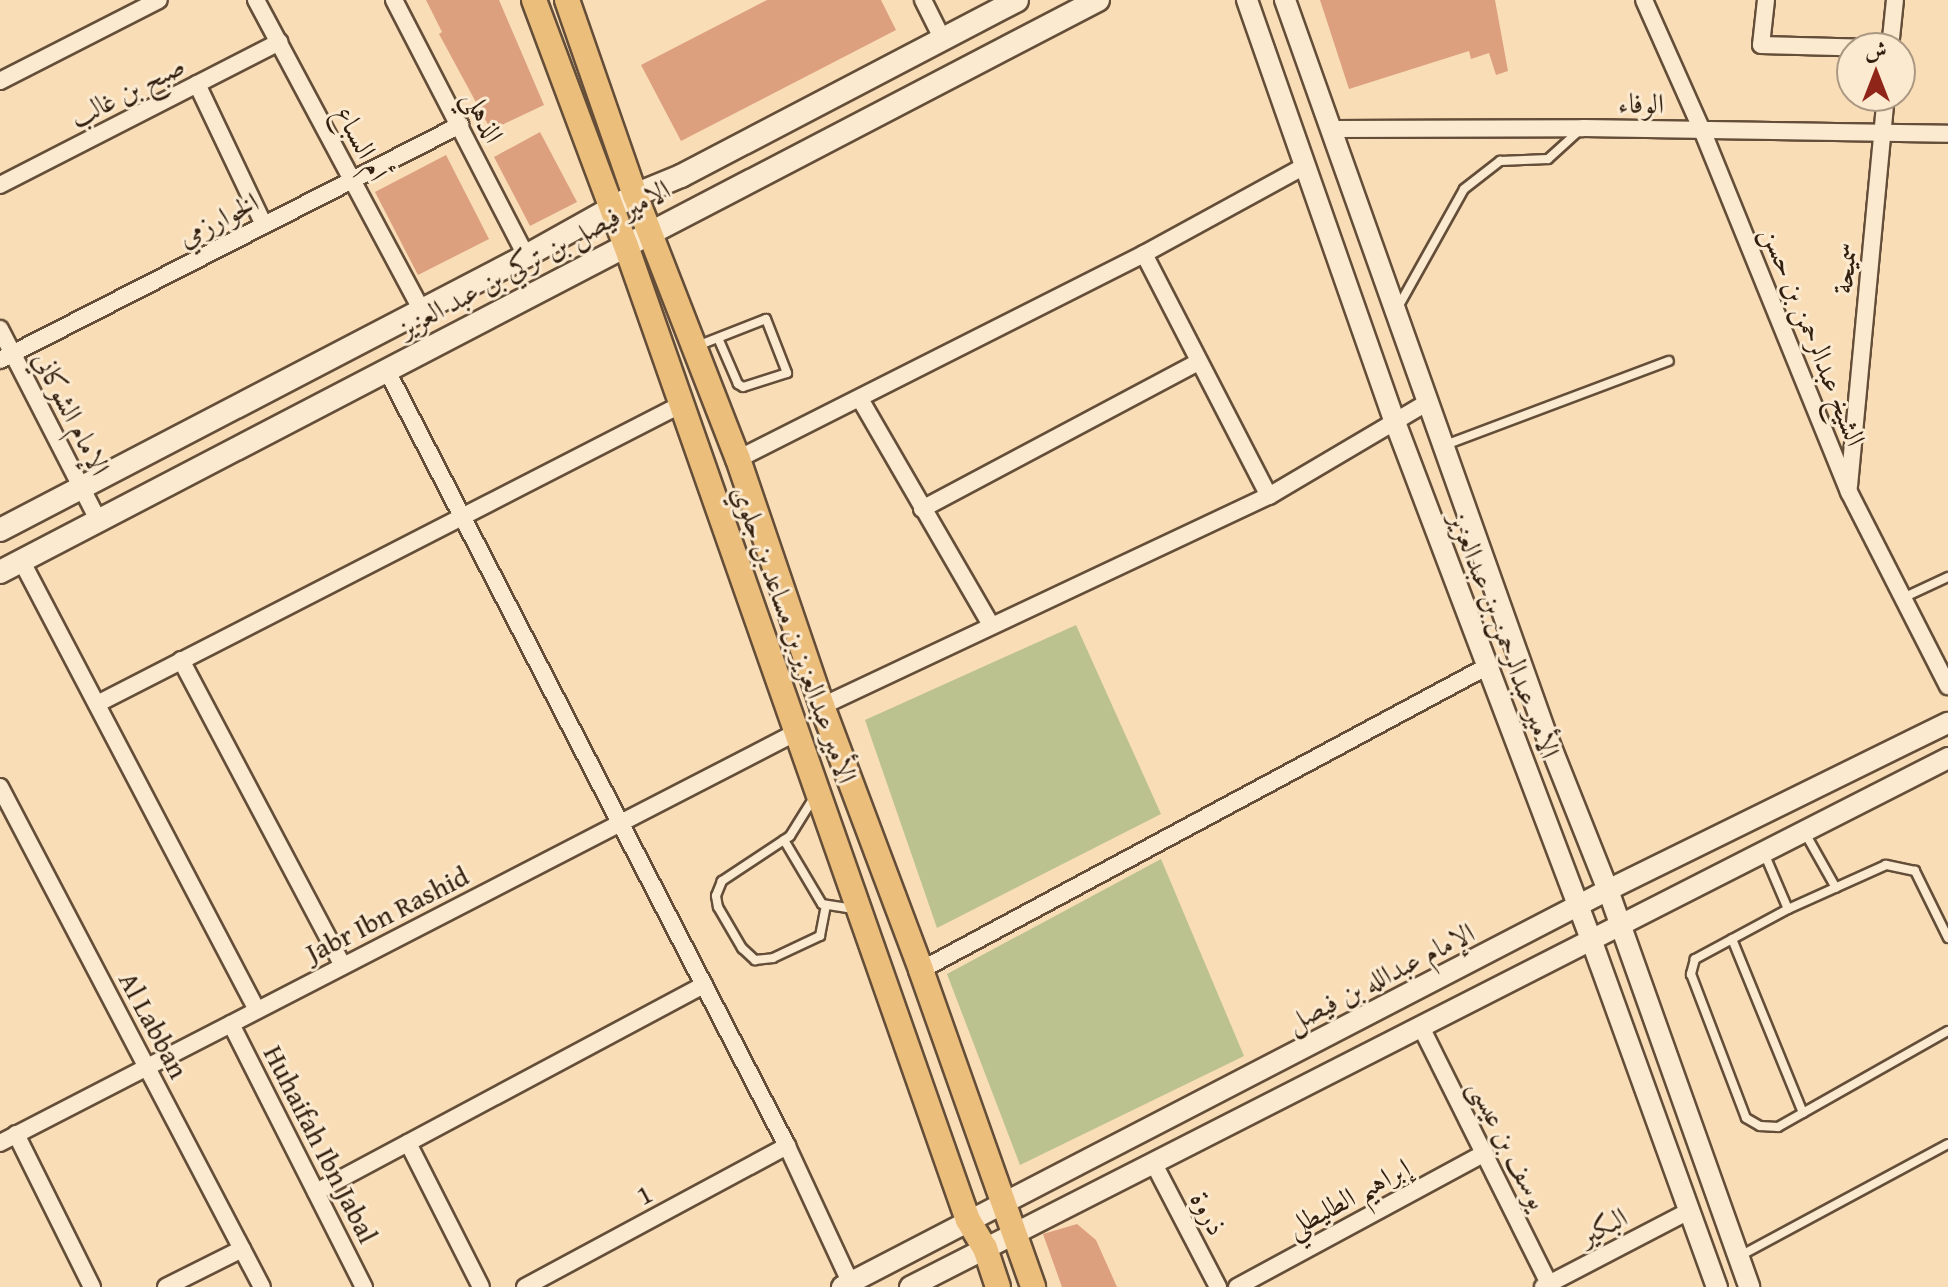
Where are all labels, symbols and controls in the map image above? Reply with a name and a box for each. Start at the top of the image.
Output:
north arrow [1836,32,1916,112]
text: ش [1865,34,1887,66]
street label: صبح بن غالب [64,48,190,134]
street label: الذهلي [457,84,511,148]
street label: الوفاء [1618,86,1664,120]
street label: أم السباع [328,100,396,186]
street label: الامير فيصل بن تركي بن عبد العزيز [392,172,676,344]
street label: الخوارزمي [172,185,264,253]
street label: الشيخ عبدالرحمن بن حسن [1755,221,1873,451]
street label: سميحة [1825,241,1863,295]
street label: الإمام الشوكاني [26,345,118,481]
street label: الأمير عبدالعزيز بن مساعد بن جلوي [725,480,865,788]
street label: الأمير عبدالرحمن بن عبدالعزيز [1443,507,1567,763]
street label: Jabr Ibn Rashid [300,859,474,969]
street label: الإمام عبدالله بن فيصل [1280,915,1480,1039]
street label: Al Labban [112,966,196,1084]
street label: Huhaifah Ibn Jabal [257,1040,385,1248]
street label: يوسف بن عيسى [1462,1074,1556,1214]
street label: إبراهيم الطليطلي [1280,1150,1416,1244]
street label: 1 [630,1176,658,1212]
street label: ذروة [1184,1185,1234,1241]
street label: البكير [1573,1200,1633,1252]

